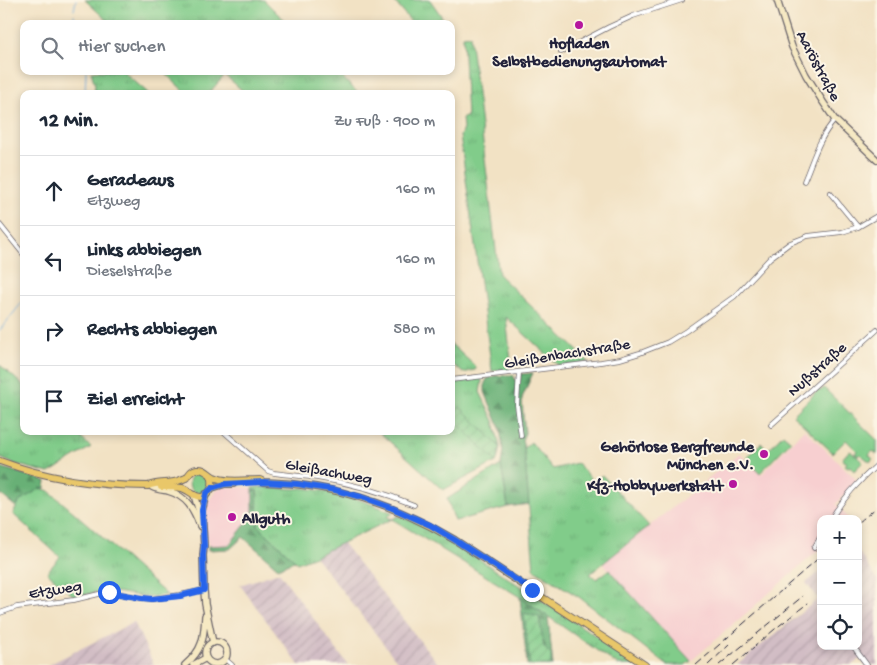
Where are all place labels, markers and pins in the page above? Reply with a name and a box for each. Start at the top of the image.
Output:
marker: Hofladen Selbstbedienungsautomat [573,19,585,31]
place label: Hofladen Selbstbedienungsautomat [492,36,667,73]
place label: Gehörlose Bergfreunde München e.V. [601,438,755,476]
marker: Gehörlose Bergfreunde München e.V. [758,448,770,460]
place label: Kfz-Hobbywerkstatt [586,477,724,497]
marker: Kfz-Hobbywerkstatt [727,478,739,490]
marker: Allguth [226,511,238,523]
place label: Allguth [241,511,291,530]

